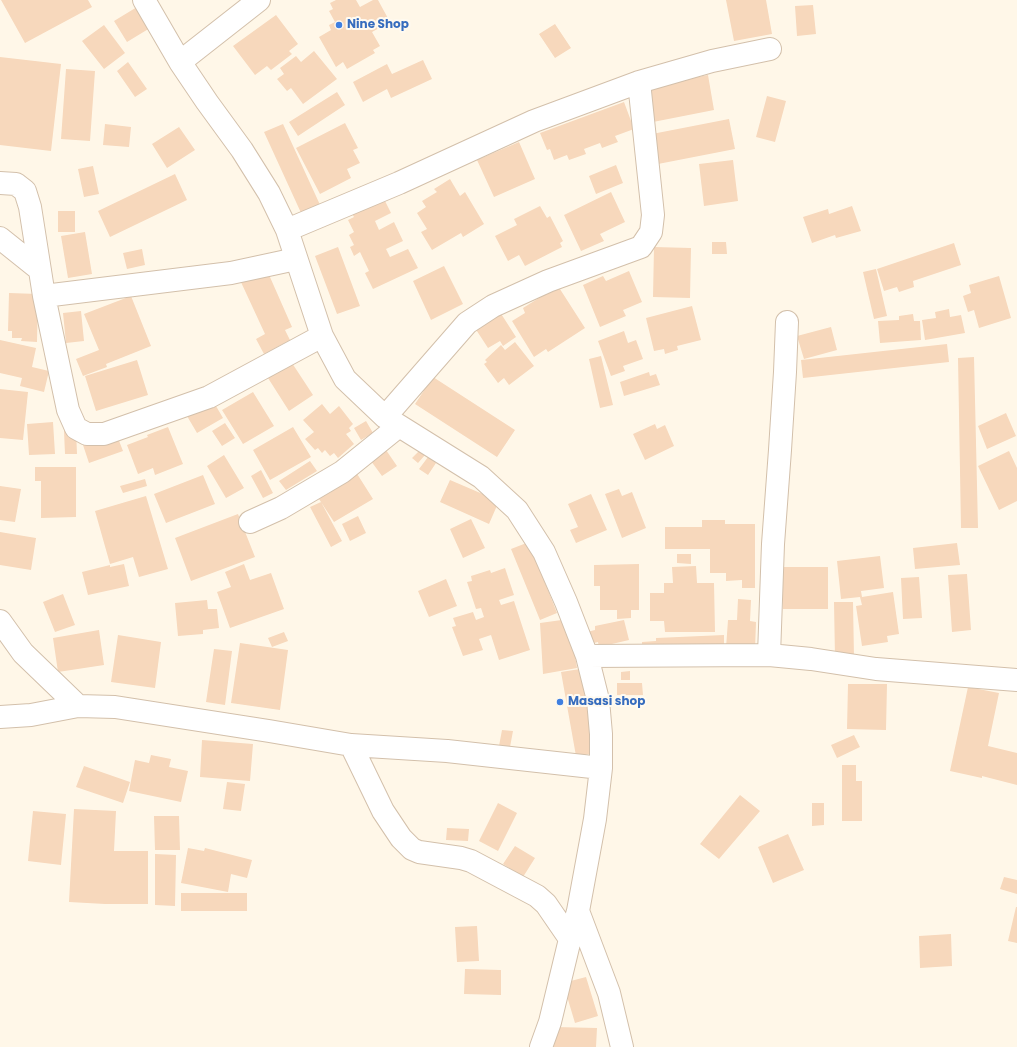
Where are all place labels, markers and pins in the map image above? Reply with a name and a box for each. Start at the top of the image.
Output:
place label: Nine Shop [347,18,409,32]
marker: Nine Shop [334,20,344,30]
place label: Masasi shop [568,695,645,709]
marker: Masasi shop [555,697,565,707]

